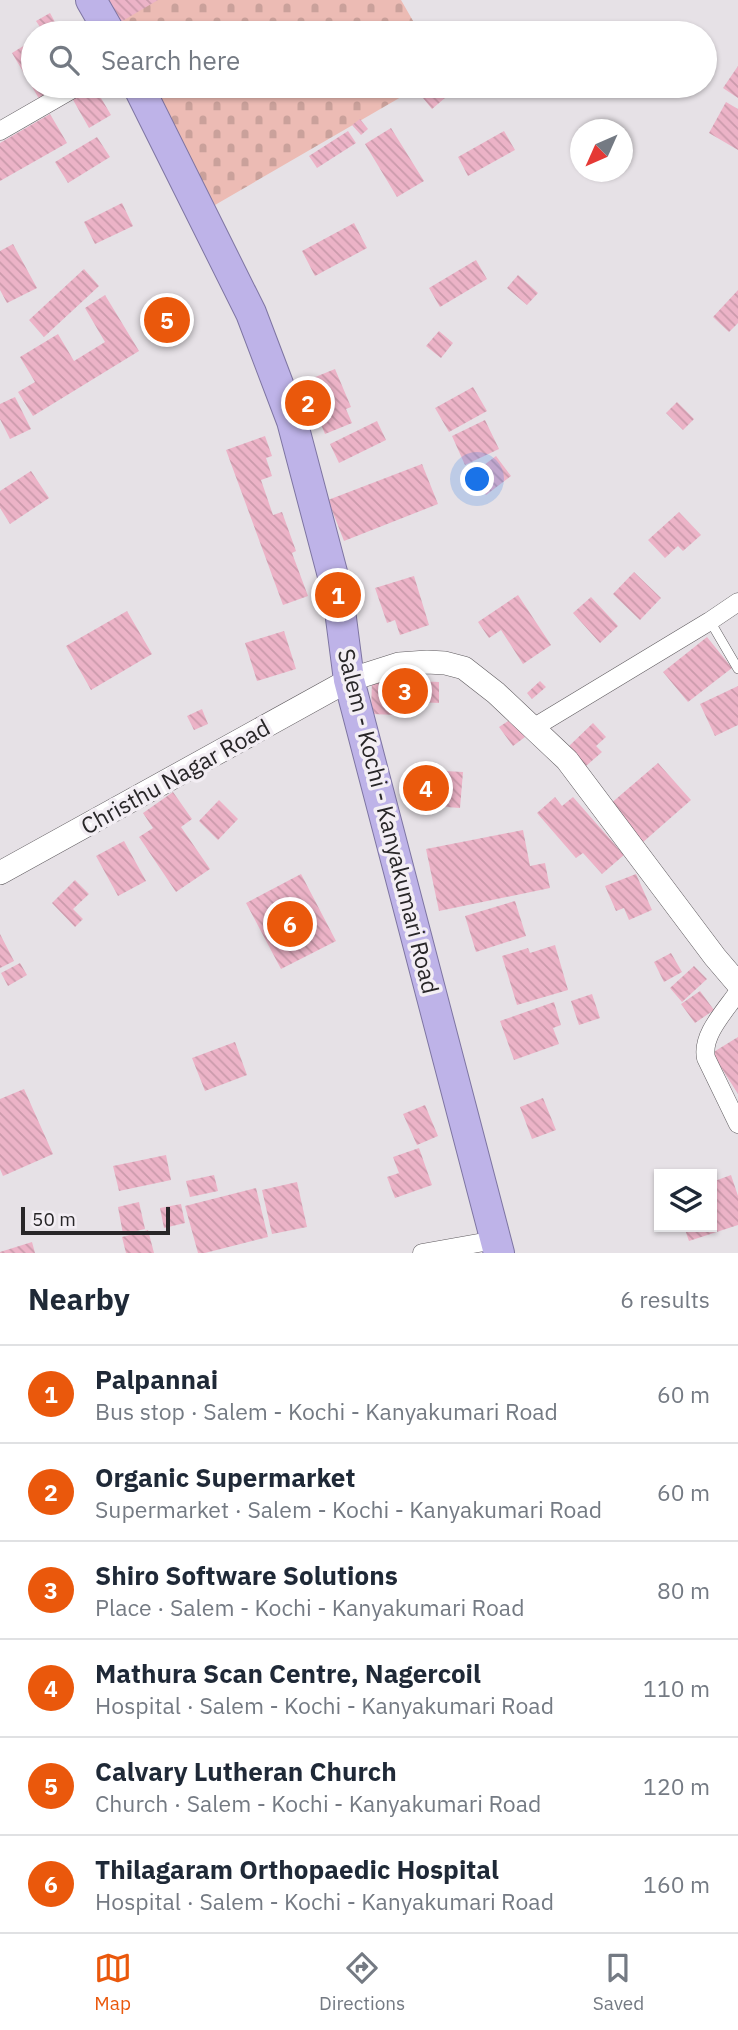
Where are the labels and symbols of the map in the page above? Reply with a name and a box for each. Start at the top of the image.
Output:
north arrow [570,119,633,182]
pin: 5 [144,294,190,346]
pin: 2 [285,377,331,429]
your location [460,462,494,496]
pin: 1 [315,569,361,621]
street label: Salem - Kochi - Kanyakumari Road [332,645,446,997]
pin: 3 [382,665,428,717]
street label: Christhu Nagar Road [75,712,275,840]
pin: 4 [403,762,449,814]
pin: 6 [267,898,313,950]
scale bar [21,1204,170,1236]

